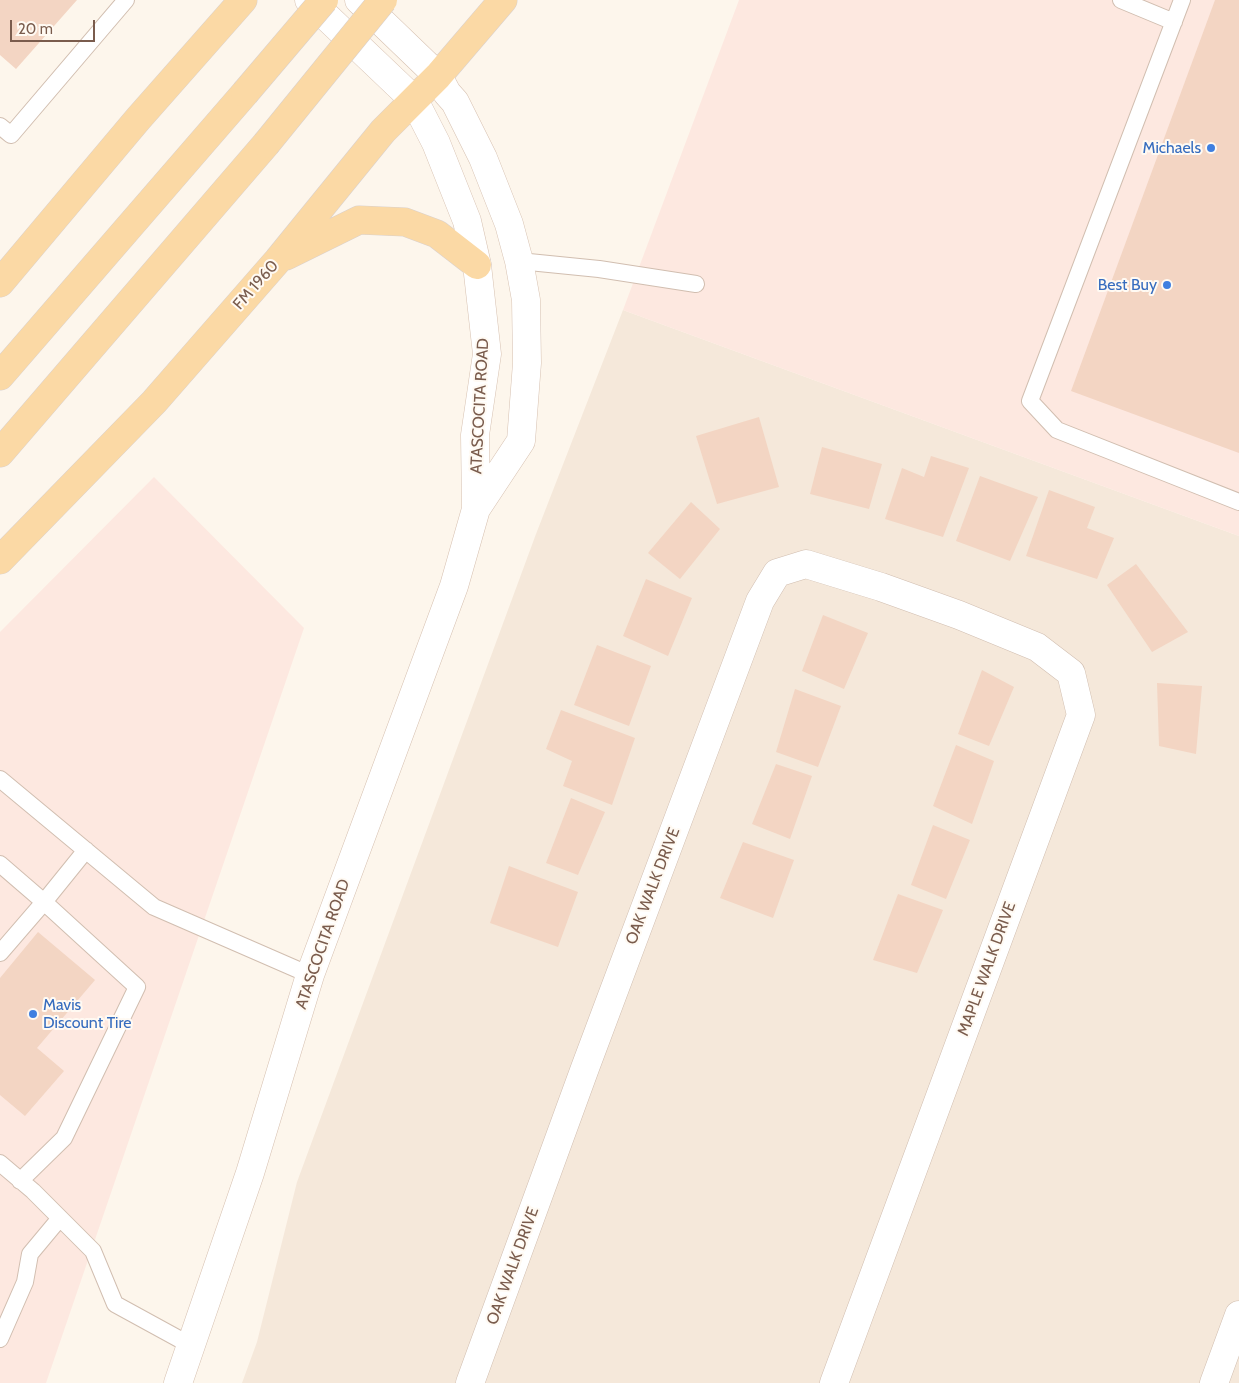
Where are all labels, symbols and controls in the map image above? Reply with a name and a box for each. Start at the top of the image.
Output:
scale bar [12,10,98,42]
text: 20 m [18,20,53,38]
place label: Michaels [1143,138,1201,158]
marker: Michaels [1205,142,1217,154]
street label: FM 1960 [229,256,283,314]
place label: Best Buy [1098,275,1157,295]
marker: Best Buy [1161,279,1173,291]
street label: ATASCOCITA ROAD [467,338,493,474]
street label: OAK WALK DRIVE [622,825,684,947]
street label: ATASCOCITA ROAD [292,877,354,1011]
street label: MAPLE WALK DRIVE [954,899,1020,1039]
place label: Mavis Discount Tire [43,995,131,1033]
marker: Mavis Discount Tire [27,1008,39,1020]
street label: OAK WALK DRIVE [483,1205,543,1327]

